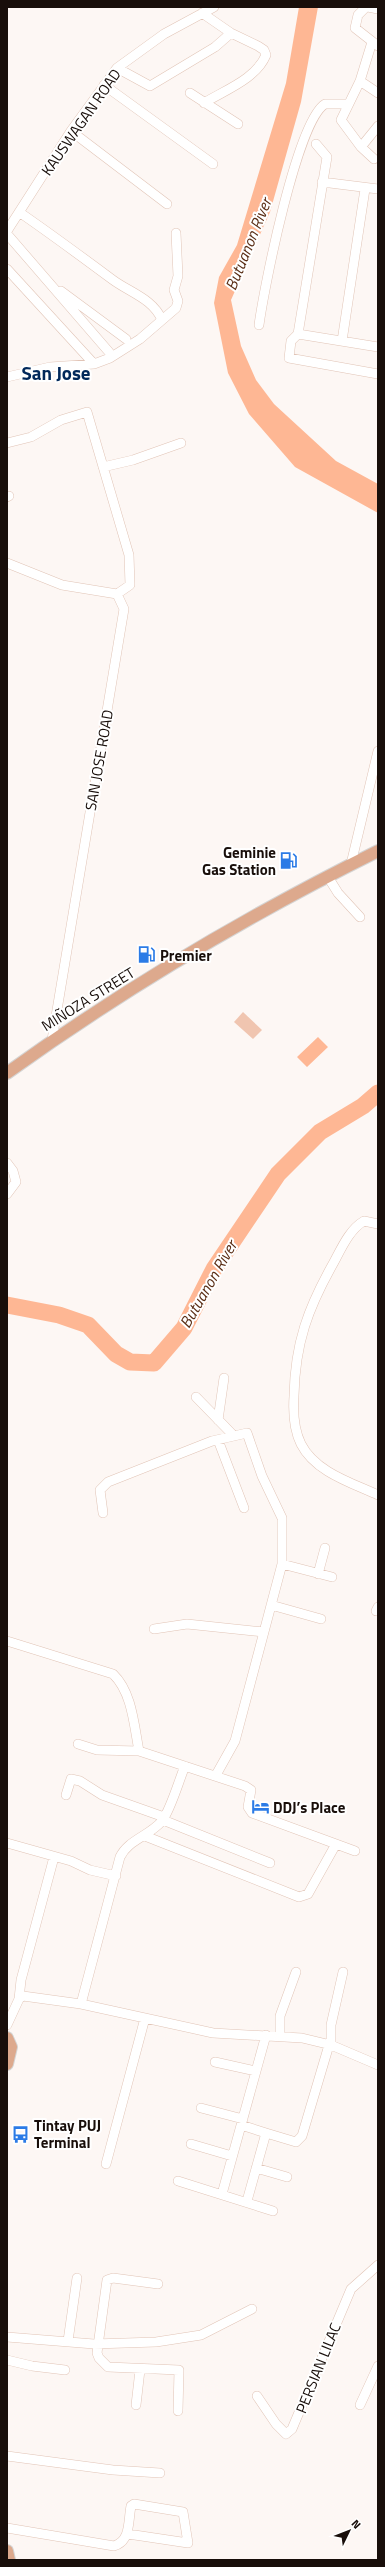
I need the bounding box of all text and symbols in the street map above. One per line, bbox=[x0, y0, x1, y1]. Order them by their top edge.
street label: KAUSWAGAN ROAD bbox=[35, 64, 127, 180]
water label: Butuanon River bbox=[219, 193, 278, 294]
district label: San Jose bbox=[21, 358, 91, 387]
street label: SAN JOSE ROAD bbox=[79, 708, 119, 812]
place label: Geminie Gas Station bbox=[202, 841, 276, 881]
fuel station icon: Geminie Gas Station bbox=[279, 851, 299, 871]
place label: Premier bbox=[160, 944, 212, 967]
fuel station icon: Premier bbox=[137, 945, 157, 965]
street label: MIÑOZA STREET bbox=[37, 961, 139, 1037]
water label: Butuanon River bbox=[173, 1234, 244, 1332]
place label: DDJ’s Place bbox=[273, 1796, 346, 1819]
hotel icon: DDJ’s Place bbox=[250, 1797, 270, 1817]
place label: Tintay PUJ Terminal bbox=[34, 2114, 101, 2154]
bus stop icon: Tintay PUJ Terminal bbox=[11, 2124, 31, 2144]
street label: PERSIAN LILAC bbox=[289, 2319, 347, 2417]
north arrow bbox=[329, 2511, 369, 2551]
text: N bbox=[348, 2516, 365, 2532]

